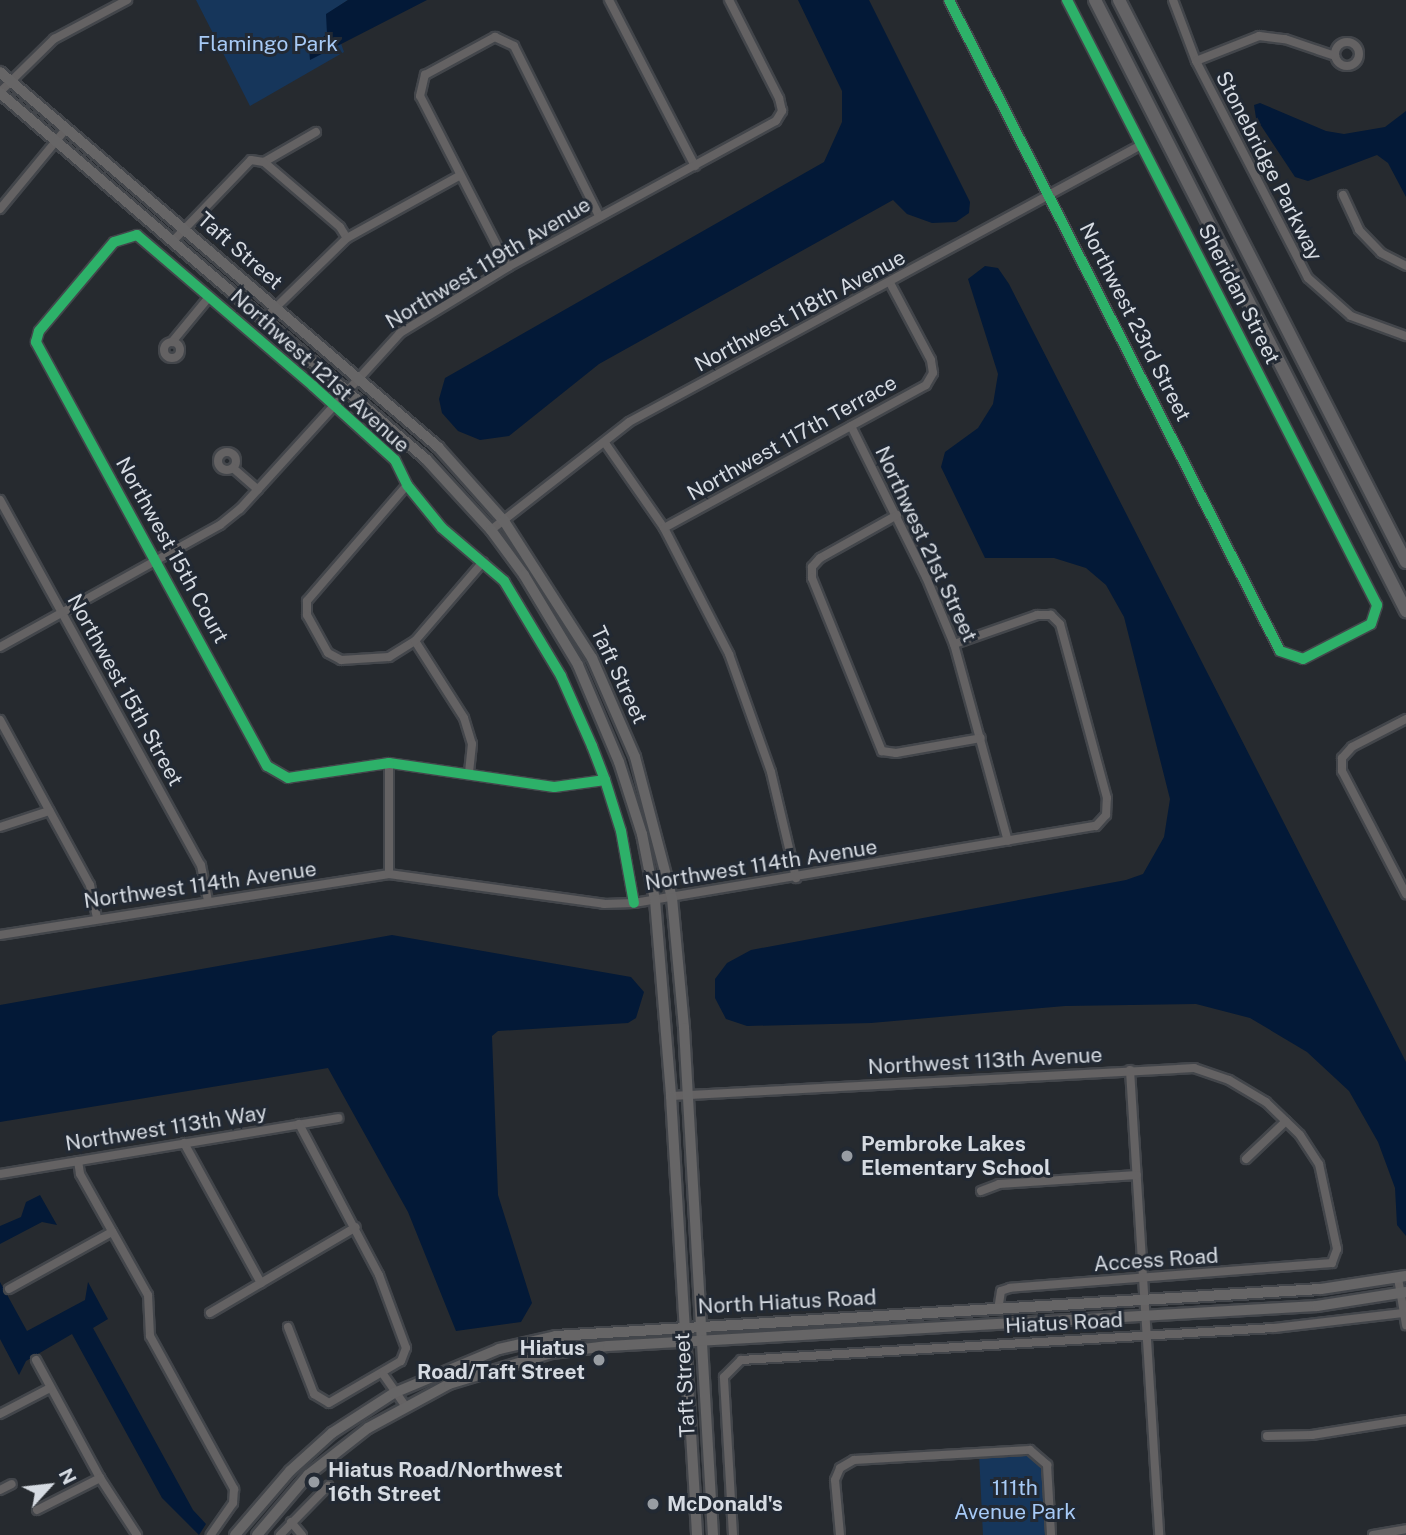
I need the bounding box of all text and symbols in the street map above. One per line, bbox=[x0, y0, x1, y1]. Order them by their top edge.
park label: Flamingo Park bbox=[198, 31, 338, 57]
street label: Stonebridge Parkway bbox=[1210, 67, 1328, 265]
street label: Northwest 119th Avenue bbox=[381, 192, 595, 334]
street label: Taft Street bbox=[192, 207, 288, 295]
street label: Northwest 23rd Street bbox=[1074, 218, 1196, 426]
street label: Sheridan Street bbox=[1193, 220, 1285, 368]
street label: Northwest 118th Avenue bbox=[690, 245, 910, 377]
street label: Northwest 121st Avenue bbox=[225, 284, 415, 458]
street label: Northwest 117th Terrace bbox=[683, 370, 901, 506]
street label: Northwest 21st Street bbox=[870, 442, 982, 646]
street label: Northwest 15th Court bbox=[110, 452, 234, 648]
street label: Northwest 15th Street bbox=[62, 590, 188, 790]
street label: Taft Street bbox=[585, 622, 653, 728]
street label: Northwest 114th Avenue bbox=[643, 834, 879, 896]
street label: Northwest 114th Avenue bbox=[82, 856, 318, 914]
street label: Northwest 113th Avenue bbox=[867, 1042, 1103, 1080]
street label: Northwest 113th Way bbox=[63, 1100, 269, 1156]
place label: Pembroke Lakes Elementary School bbox=[861, 1131, 1051, 1181]
marker: Pembroke Lakes Elementary School bbox=[839, 1148, 855, 1164]
street label: Access Road bbox=[1093, 1243, 1219, 1277]
street label: North Hiatus Road bbox=[697, 1285, 877, 1319]
street label: Hiatus Road bbox=[1004, 1307, 1124, 1339]
street label: Taft Street bbox=[670, 1332, 700, 1438]
place label: Hiatus Road/Taft Street bbox=[417, 1335, 585, 1385]
marker: Hiatus Road/Taft Street bbox=[591, 1352, 607, 1368]
north arrow bbox=[14, 1451, 84, 1521]
place label: Hiatus Road/Northwest 16th Street bbox=[328, 1457, 563, 1507]
text: N bbox=[55, 1465, 81, 1488]
marker: Hiatus Road/Northwest 16th Street bbox=[306, 1474, 322, 1490]
park label: 111th Avenue Park bbox=[954, 1475, 1076, 1525]
place label: McDonald's bbox=[667, 1491, 783, 1517]
marker: McDonald's bbox=[645, 1496, 661, 1512]

